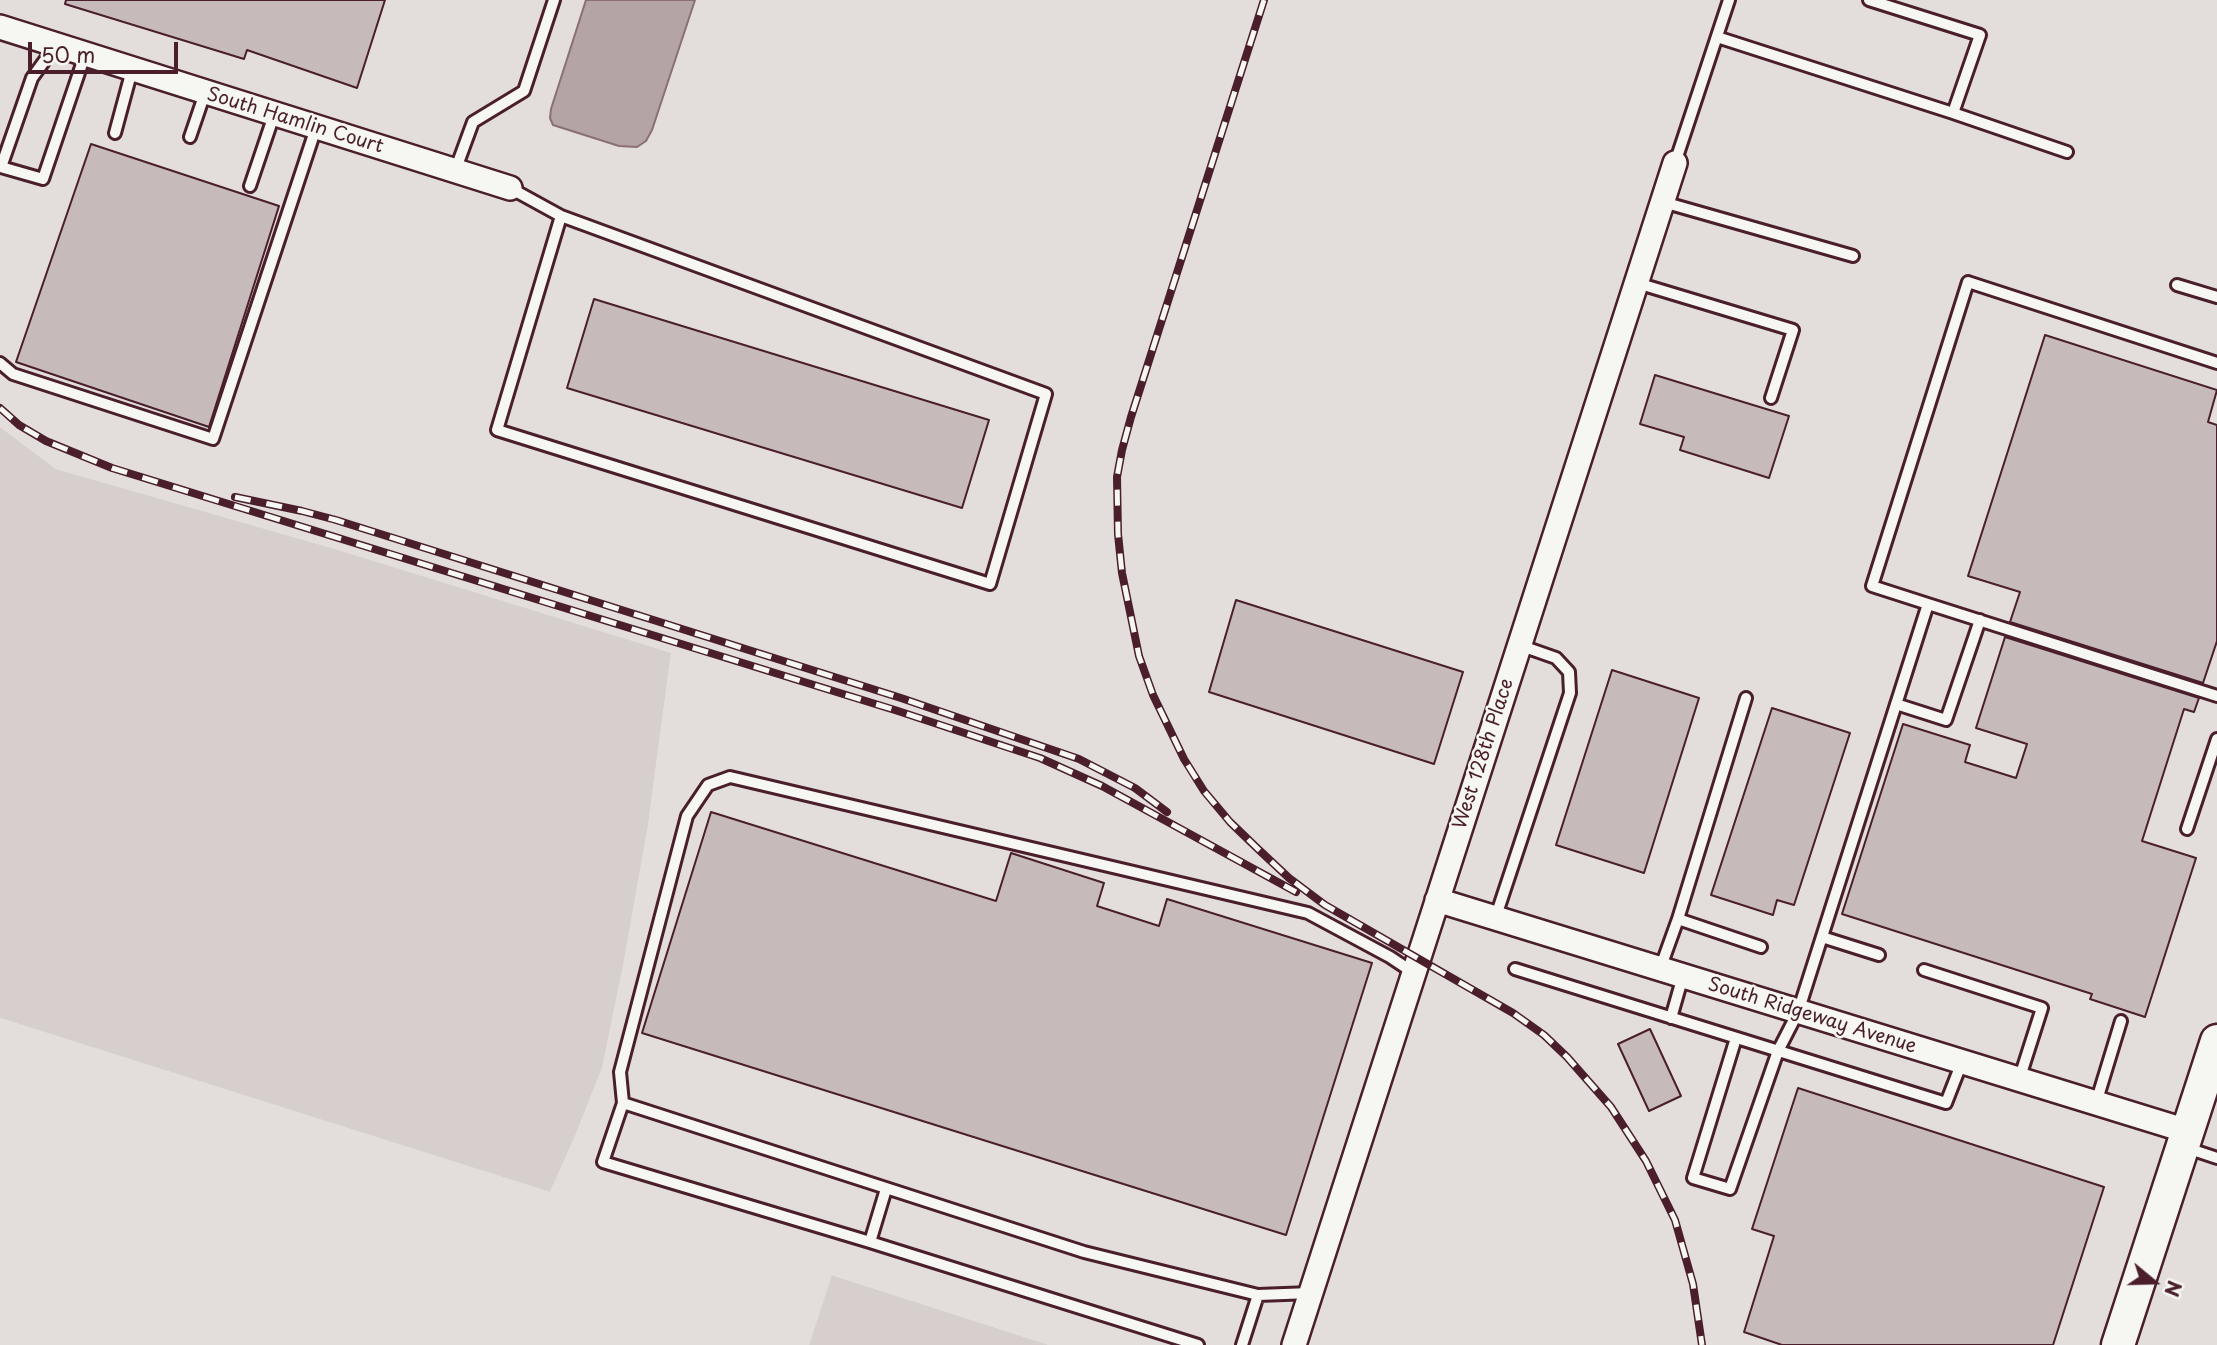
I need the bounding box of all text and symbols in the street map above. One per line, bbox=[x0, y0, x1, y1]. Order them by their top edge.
scale bar bbox=[32, 28, 182, 72]
text: 50 m bbox=[41, 38, 95, 70]
street label: South Hamlin Court bbox=[204, 83, 386, 159]
street label: West 128th Place bbox=[1449, 676, 1519, 832]
street label: South Ridgeway Avenue bbox=[1705, 973, 1919, 1059]
north arrow bbox=[2119, 1247, 2189, 1317]
text: N bbox=[2158, 1277, 2190, 1301]

